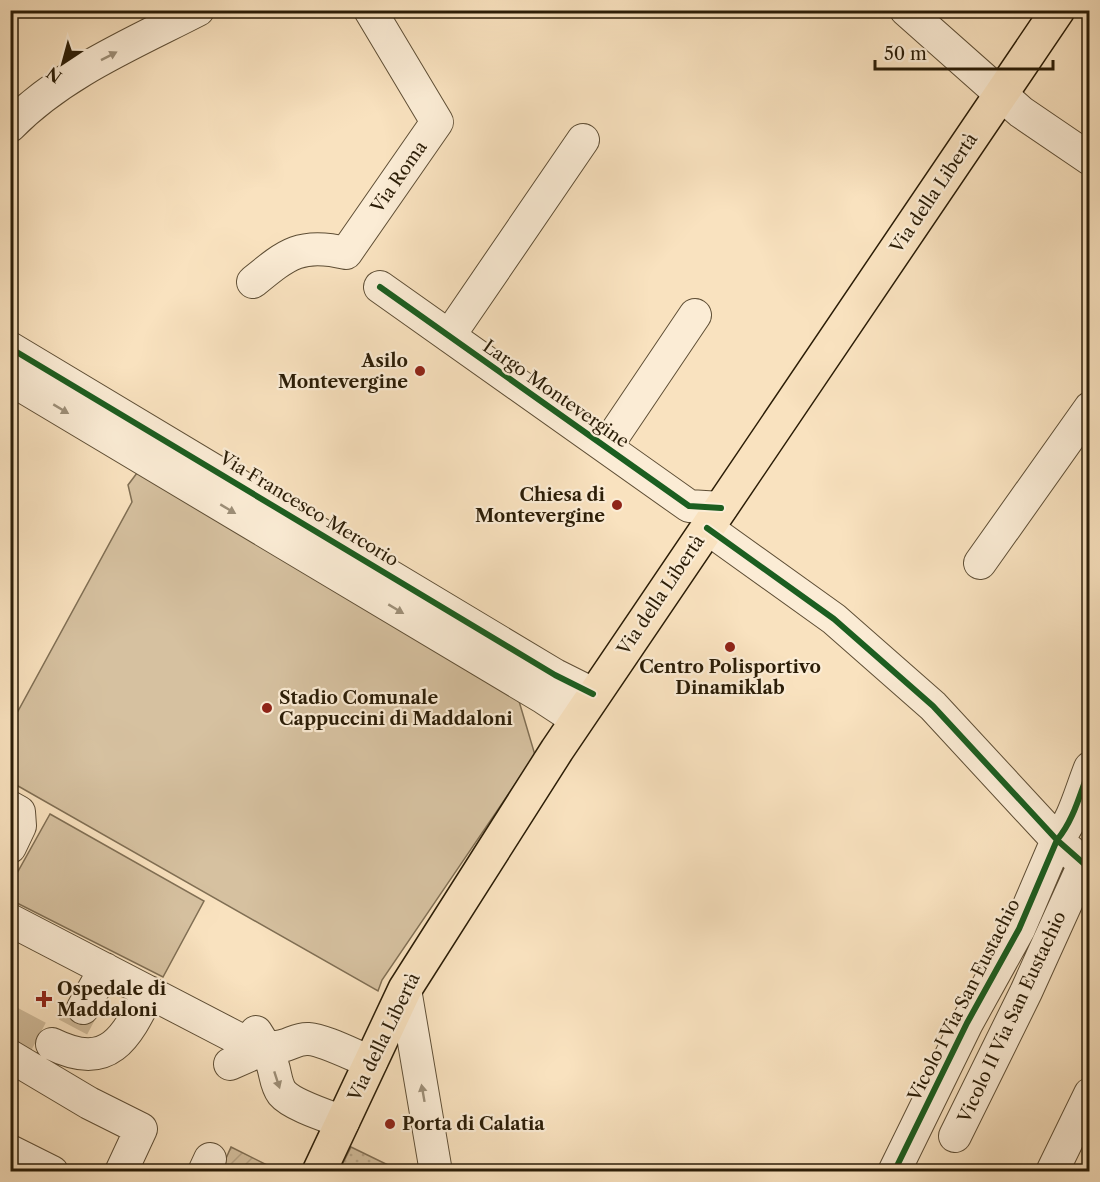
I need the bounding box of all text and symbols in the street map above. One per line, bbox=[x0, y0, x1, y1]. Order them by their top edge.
north arrow bbox=[33, 33, 93, 93]
scale bar bbox=[875, 33, 1054, 71]
text: 50 m bbox=[884, 43, 927, 65]
one-way arrow bbox=[100, 51, 117, 61]
text: N bbox=[43, 63, 66, 87]
street label: Via della Libertà bbox=[885, 128, 983, 258]
street label: Via Roma bbox=[366, 136, 432, 218]
street label: Largo Montevergine bbox=[479, 335, 633, 453]
place label: Asilo Montevergine bbox=[278, 350, 408, 393]
marker: Asilo Montevergine bbox=[413, 364, 427, 378]
one-way arrow bbox=[53, 404, 70, 414]
street label: Via Francesco Mercorio bbox=[215, 446, 402, 571]
place label: Chiesa di Montevergine bbox=[475, 484, 606, 527]
marker: Chiesa di Montevergine bbox=[610, 498, 624, 512]
one-way arrow bbox=[220, 504, 237, 514]
street label: Via della Libertà bbox=[612, 530, 710, 660]
one-way arrow bbox=[388, 604, 405, 614]
marker: Centro Polisportivo Dinamiklab bbox=[723, 640, 737, 654]
place label: Centro Polisportivo Dinamiklab bbox=[639, 656, 821, 699]
place label: Stadio Comunale Cappuccini di Maddaloni bbox=[279, 687, 513, 730]
marker: Stadio Comunale Cappuccini di Maddaloni bbox=[260, 701, 274, 715]
street label: Vicolo I Via San Eustachio bbox=[903, 895, 1025, 1106]
street label: Vicolo II Via San Eustachio bbox=[953, 908, 1071, 1127]
street label: Via della Libertà bbox=[343, 969, 425, 1106]
place label: Ospedale di Maddaloni bbox=[57, 978, 167, 1021]
marker: Ospedale di Maddaloni bbox=[35, 990, 53, 1008]
one-way arrow bbox=[273, 1071, 283, 1089]
one-way arrow bbox=[418, 1084, 427, 1103]
place label: Porta di Calatia bbox=[402, 1113, 545, 1135]
marker: Porta di Calatia bbox=[383, 1117, 397, 1131]

